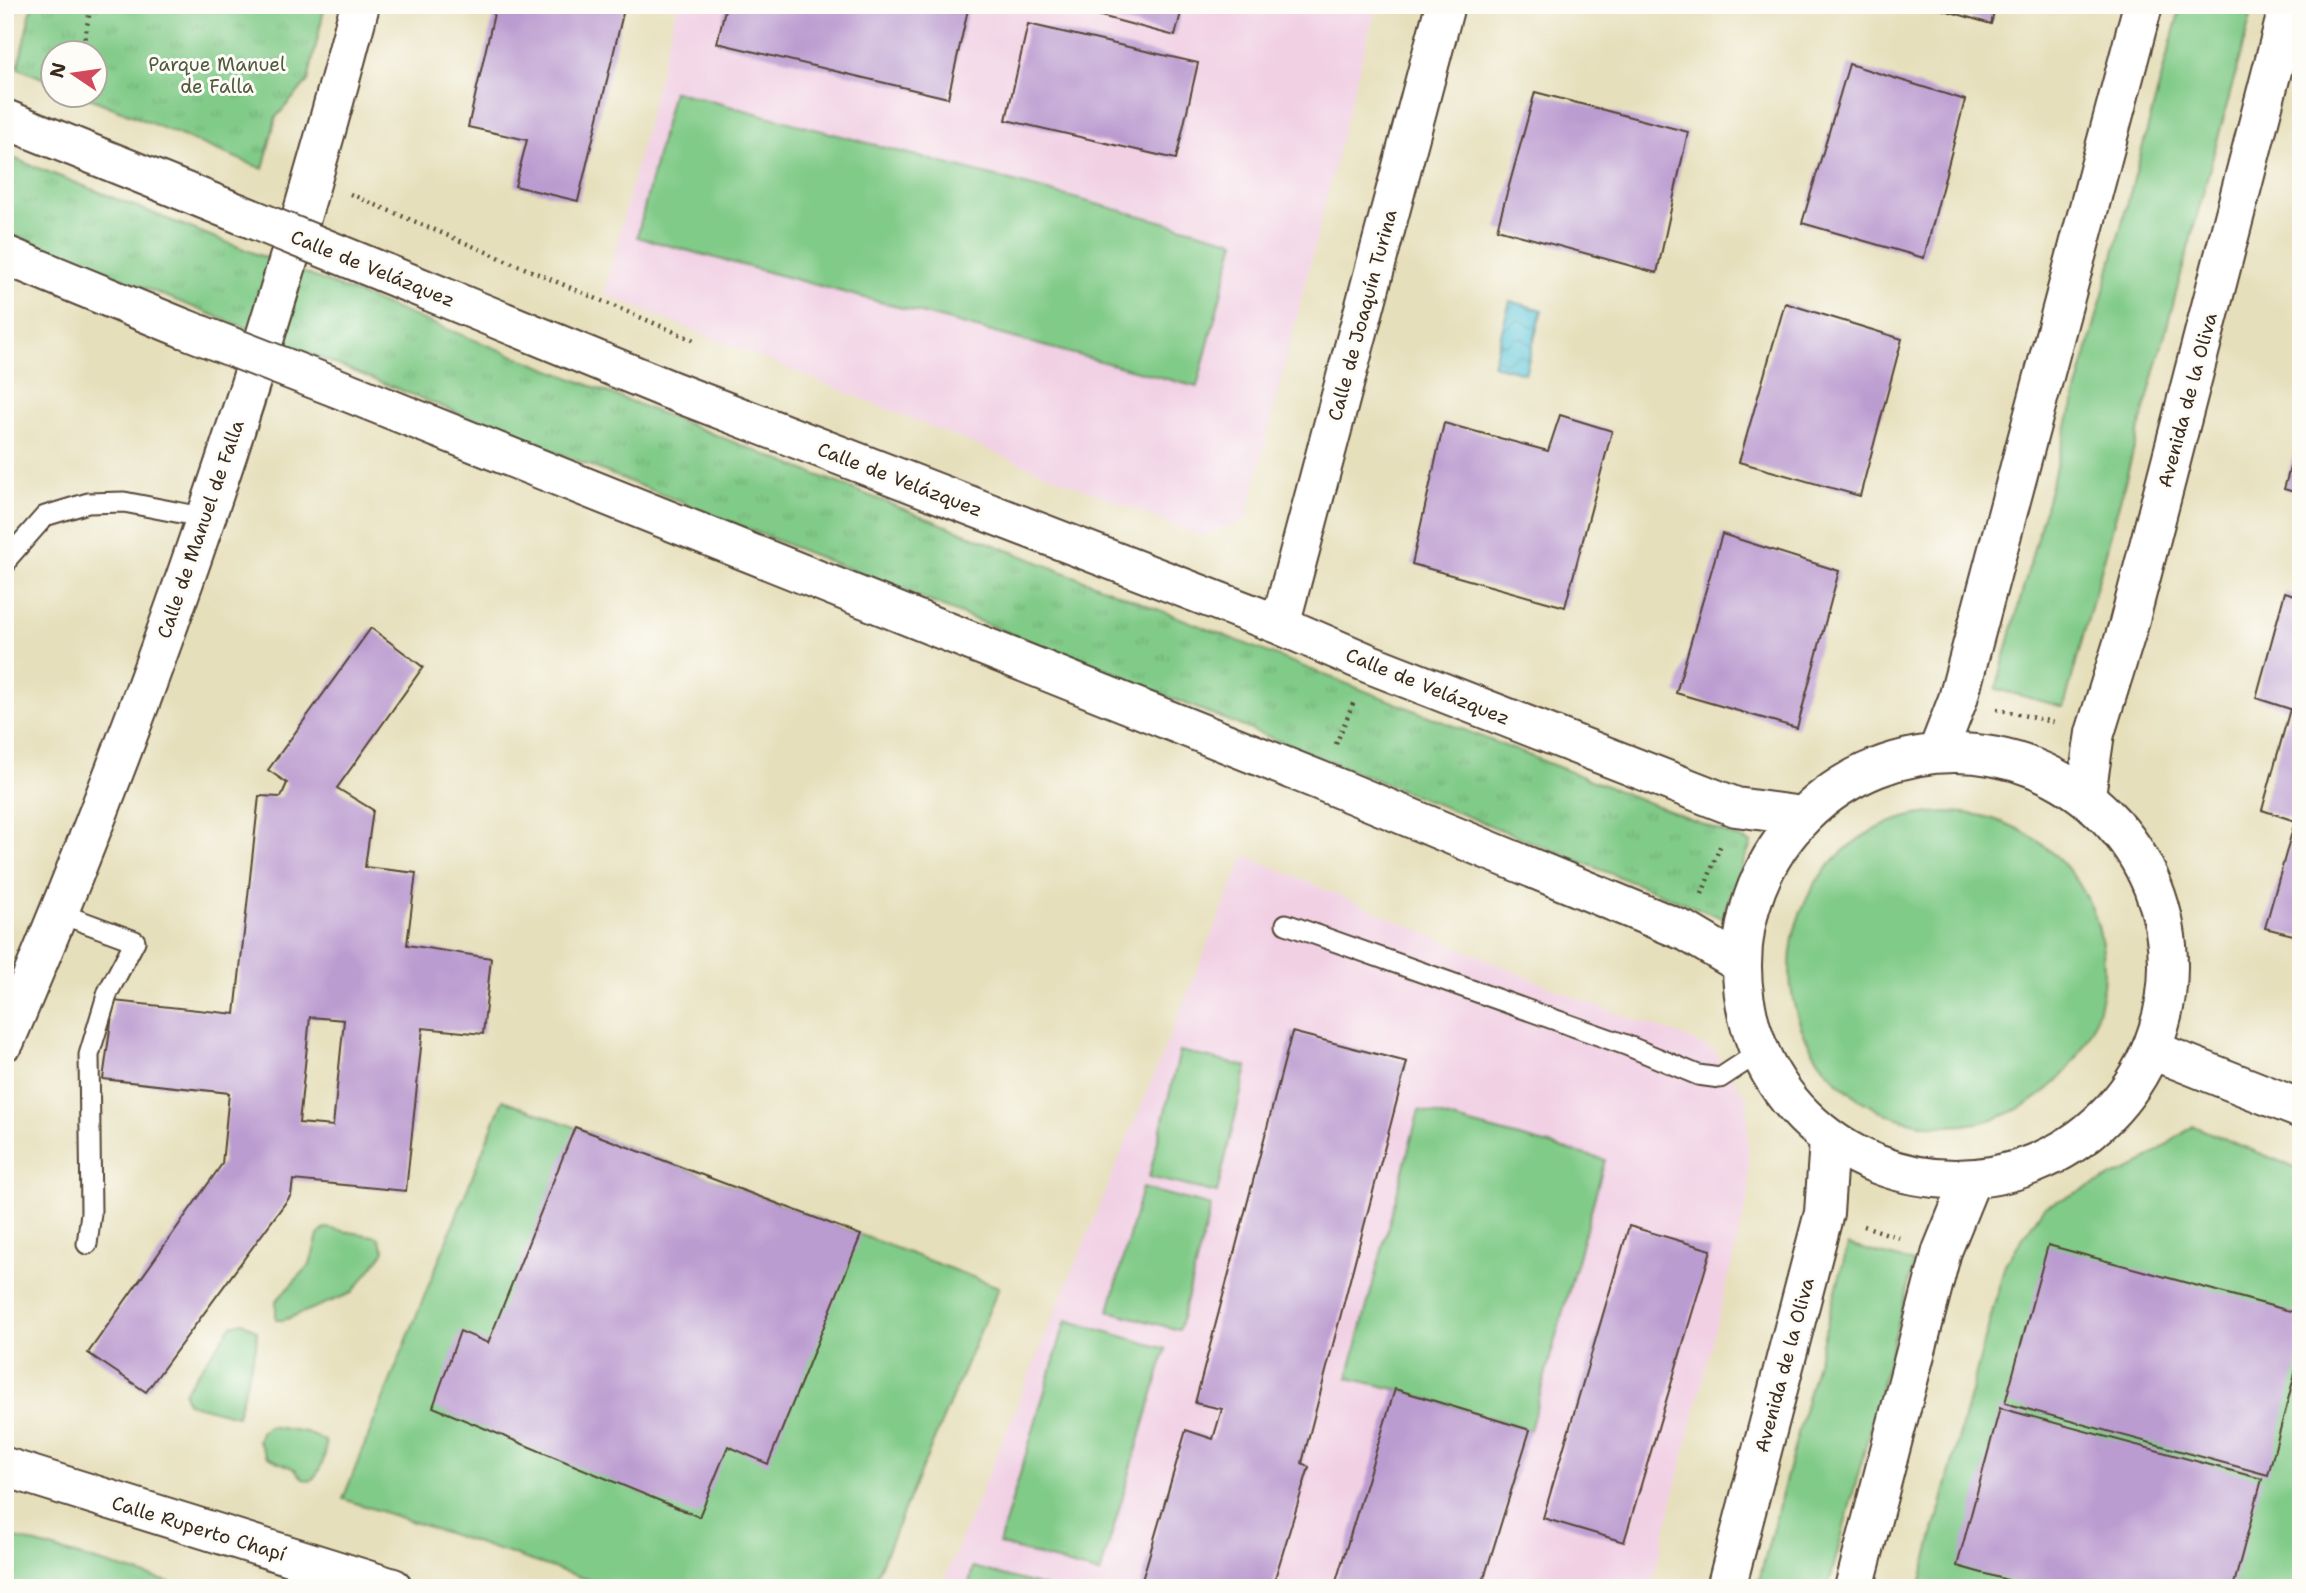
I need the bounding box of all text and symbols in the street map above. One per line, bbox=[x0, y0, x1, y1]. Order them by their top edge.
north arrow bbox=[38, 38, 108, 108]
park label: Parque Manuel de Falla bbox=[148, 52, 286, 99]
text: N bbox=[44, 60, 72, 80]
street label: Calle de Joaquín Turina bbox=[1322, 207, 1403, 423]
street label: Calle de Velázquez bbox=[287, 224, 459, 313]
street label: Avenida de la Oliva bbox=[2152, 310, 2223, 490]
street label: Calle de Manuel de Falla bbox=[151, 416, 250, 642]
street label: Calle de Velázquez bbox=[814, 436, 986, 522]
street label: Calle de Velázquez bbox=[1342, 642, 1514, 731]
street label: Avenida de la Oliva bbox=[1749, 1275, 1820, 1455]
street label: Calle Ruperto Chapí bbox=[109, 1490, 290, 1567]

